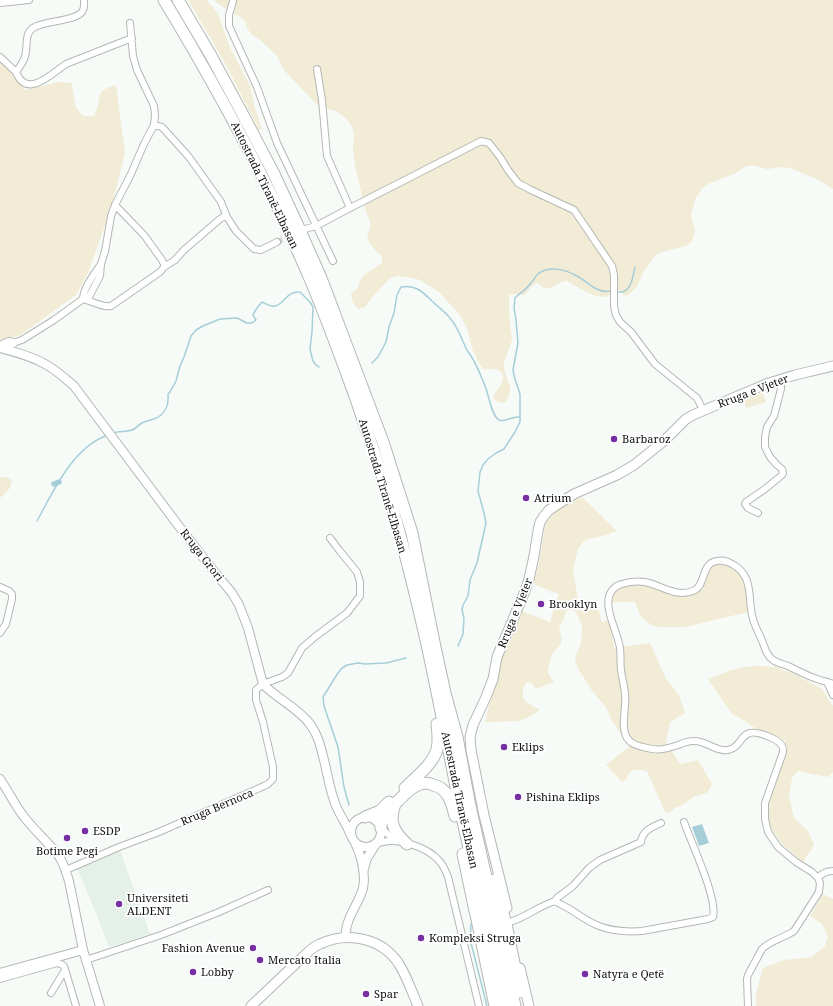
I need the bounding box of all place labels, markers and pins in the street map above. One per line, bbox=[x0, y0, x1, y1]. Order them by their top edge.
place label: Barbaroz bbox=[622, 431, 671, 446]
marker: Barbaroz bbox=[609, 434, 619, 444]
place label: Atrium bbox=[534, 490, 572, 505]
marker: Atrium bbox=[521, 493, 531, 503]
place label: Brooklyn bbox=[549, 596, 597, 611]
marker: Brooklyn bbox=[536, 599, 546, 609]
place label: Eklips bbox=[512, 739, 544, 754]
marker: Eklips bbox=[499, 742, 509, 752]
place label: Pishina Eklips bbox=[526, 789, 600, 804]
marker: Pishina Eklips bbox=[513, 792, 523, 802]
place label: ESDP bbox=[93, 823, 121, 838]
marker: ESDP bbox=[80, 826, 90, 836]
marker: Botime Pegi bbox=[62, 833, 72, 843]
place label: Botime Pegi bbox=[36, 843, 98, 858]
place label: Universiteti ALDENT bbox=[127, 890, 189, 918]
marker: Universiteti ALDENT bbox=[114, 899, 124, 909]
place label: Kompleksi Struga bbox=[429, 930, 521, 945]
marker: Kompleksi Struga bbox=[416, 933, 426, 943]
place label: Fashion Avenue bbox=[162, 940, 245, 955]
marker: Fashion Avenue bbox=[248, 943, 258, 953]
place label: Mercato Italia bbox=[268, 952, 341, 967]
marker: Mercato Italia bbox=[255, 955, 265, 965]
place label: Lobby bbox=[201, 964, 234, 979]
place label: Natyra e Qetë bbox=[593, 966, 664, 981]
marker: Lobby bbox=[188, 967, 198, 977]
marker: Natyra e Qetë bbox=[580, 969, 590, 979]
place label: Spar bbox=[374, 986, 399, 1001]
marker: Spar bbox=[361, 989, 371, 999]

